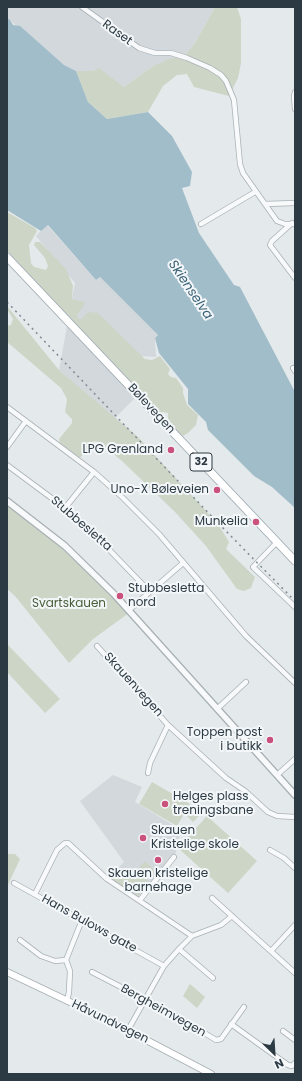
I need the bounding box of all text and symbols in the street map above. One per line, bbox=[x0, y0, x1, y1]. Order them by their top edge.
street label: Raset bbox=[99, 17, 135, 49]
water label: Skienselva bbox=[165, 257, 215, 323]
street label: Bølevegen bbox=[124, 381, 178, 437]
place label: LPG Grenland bbox=[83, 443, 163, 457]
marker: LPG Grenland bbox=[166, 445, 176, 455]
road number: 32 bbox=[190, 453, 212, 471]
place label: Uno-X Bøleveien bbox=[111, 483, 209, 497]
marker: Uno-X Bøleveien bbox=[212, 485, 222, 495]
street label: Stubbesletta bbox=[47, 494, 115, 554]
place label: Munkelia bbox=[195, 515, 248, 529]
marker: Munkelia bbox=[251, 517, 261, 527]
place label: Stubbesletta nord bbox=[128, 582, 204, 610]
marker: Stubbesletta nord bbox=[115, 591, 125, 601]
park label: Svartskauen bbox=[32, 597, 106, 611]
street label: Skauenvegen bbox=[100, 650, 166, 720]
place label: Toppen post i butikk bbox=[187, 726, 262, 754]
marker: Toppen post i butikk bbox=[265, 735, 275, 745]
place label: Helges plass treningsbane bbox=[173, 790, 253, 818]
marker: Helges plass treningsbane bbox=[160, 799, 170, 809]
place label: Skauen Kristelige skole bbox=[151, 824, 239, 852]
marker: Skauen Kristelige skole bbox=[138, 833, 148, 843]
marker: Skauen kristelige barnehage bbox=[153, 855, 163, 865]
place label: Skauen kristelige barnehage bbox=[108, 867, 208, 895]
street label: Hans Bulows gate bbox=[39, 892, 139, 956]
street label: Bergheimvegen bbox=[118, 982, 208, 1040]
street label: Håvundvegen bbox=[69, 997, 151, 1047]
north arrow bbox=[254, 1033, 294, 1073]
text: N bbox=[272, 1055, 286, 1073]

